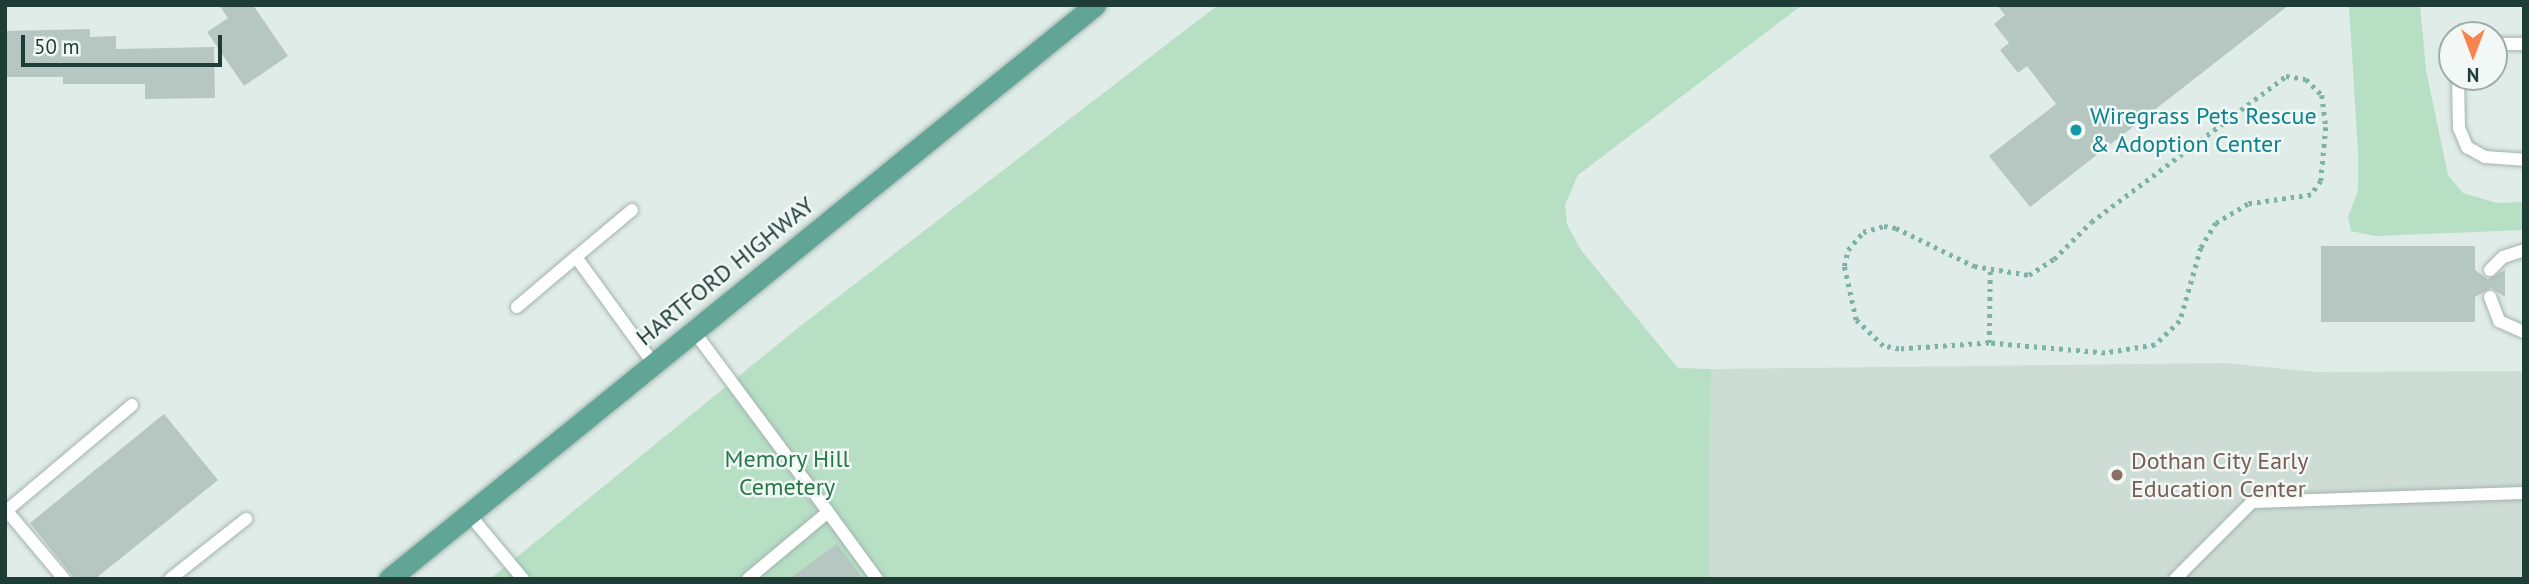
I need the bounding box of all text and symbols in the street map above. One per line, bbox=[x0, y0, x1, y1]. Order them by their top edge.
scale bar bbox=[24, 21, 226, 65]
north arrow bbox=[2438, 21, 2508, 91]
text: 50 m bbox=[34, 33, 80, 60]
text: N bbox=[2467, 63, 2479, 87]
place label: Wiregrass Pets Rescue & Adoption Center bbox=[2090, 102, 2317, 158]
marker: Wiregrass Pets Rescue & Adoption Center bbox=[2068, 122, 2084, 138]
street label: HARTFORD HIGHWAY bbox=[630, 190, 820, 352]
park label: Memory Hill Cemetery bbox=[724, 445, 850, 501]
place label: Dothan City Early Education Center bbox=[2131, 447, 2309, 503]
marker: Dothan City Early Education Center bbox=[2109, 467, 2125, 483]

